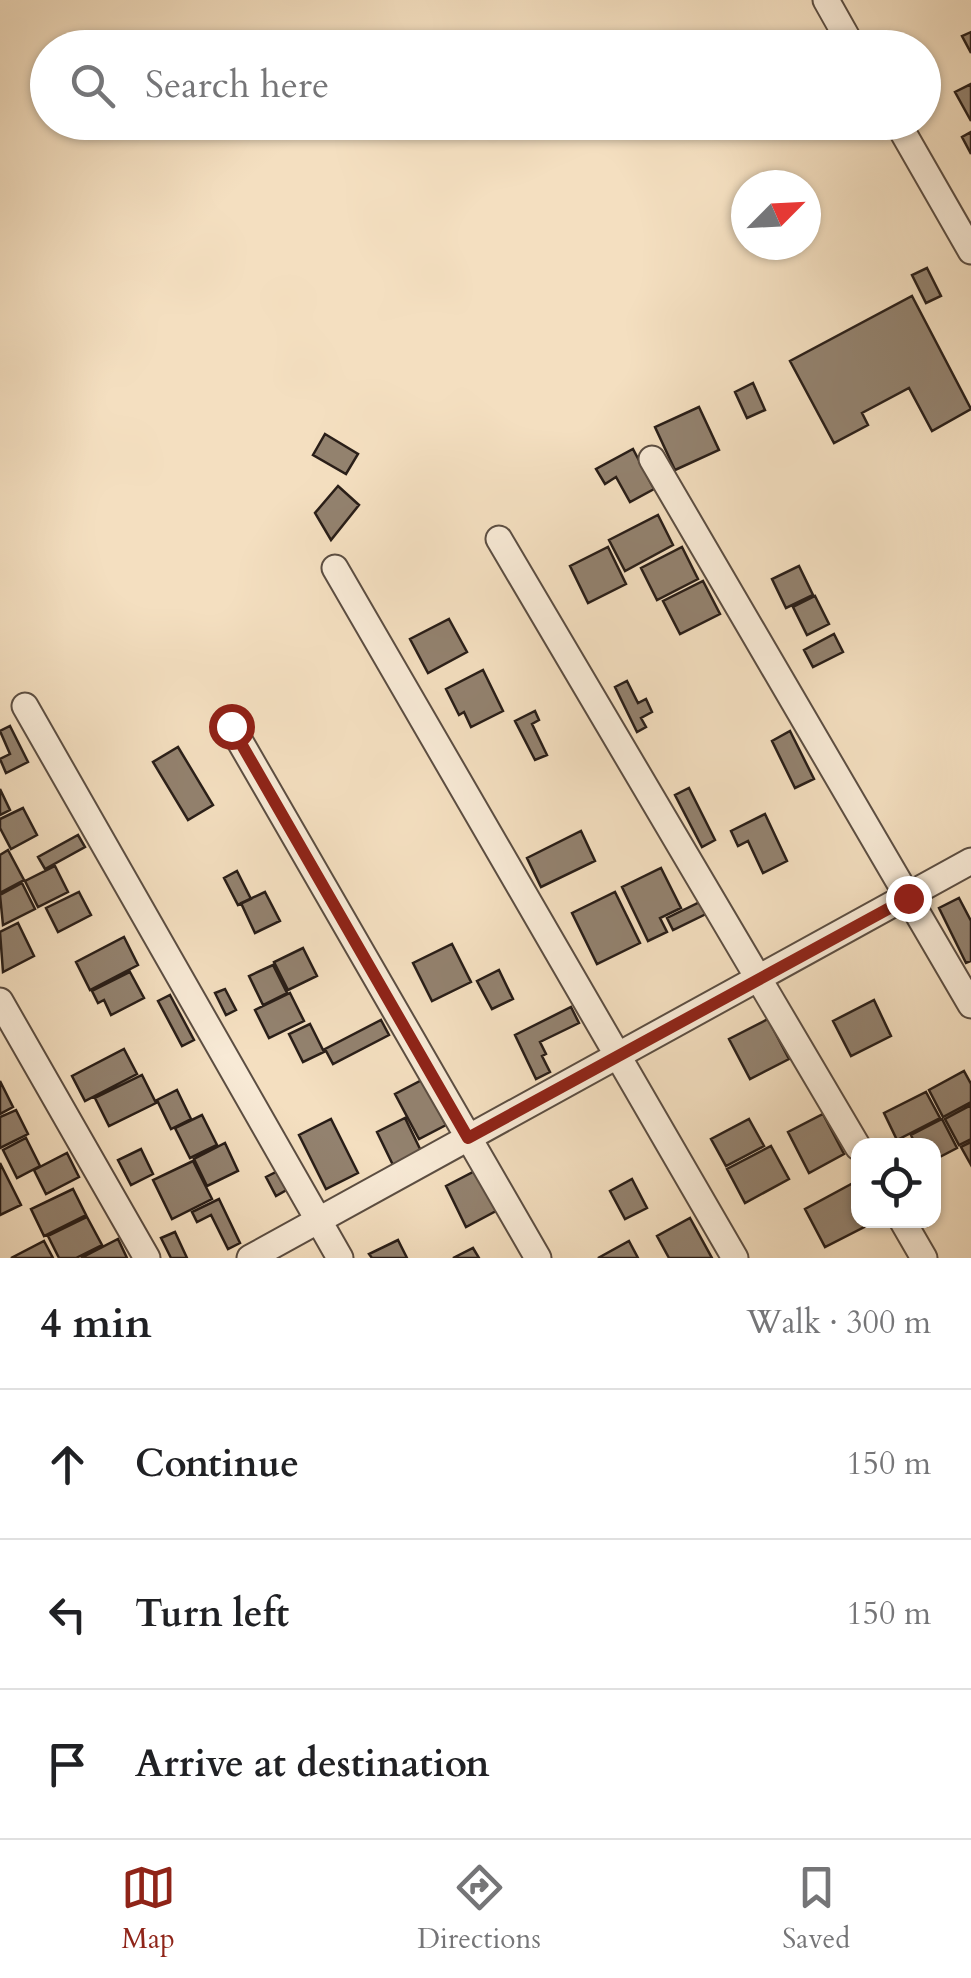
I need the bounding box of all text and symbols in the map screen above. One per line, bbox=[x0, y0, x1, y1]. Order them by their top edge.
search box bbox=[30, 30, 941, 140]
icon: search bbox=[65, 58, 120, 113]
text: Search here bbox=[145, 59, 329, 111]
north arrow bbox=[731, 170, 821, 260]
route start bbox=[209, 704, 255, 750]
route end bbox=[886, 876, 932, 922]
map controls bbox=[851, 1138, 941, 1228]
button: locate bbox=[851, 1138, 941, 1228]
text: 4 min bbox=[40, 1295, 152, 1352]
text: Walk · 300 m bbox=[746, 1301, 931, 1345]
icon: ahead bbox=[40, 1437, 95, 1492]
text: Continue bbox=[135, 1438, 299, 1490]
text: 150 m bbox=[846, 1442, 931, 1486]
icon: left bbox=[40, 1587, 95, 1642]
text: Turn left bbox=[135, 1588, 289, 1640]
text: 150 m bbox=[846, 1592, 931, 1636]
icon: arrive bbox=[40, 1737, 95, 1792]
text: Arrive at destination bbox=[135, 1738, 490, 1790]
tab: Map bbox=[121, 1860, 176, 1958]
tab: Directions bbox=[417, 1860, 541, 1958]
tab: Saved bbox=[782, 1860, 850, 1958]

